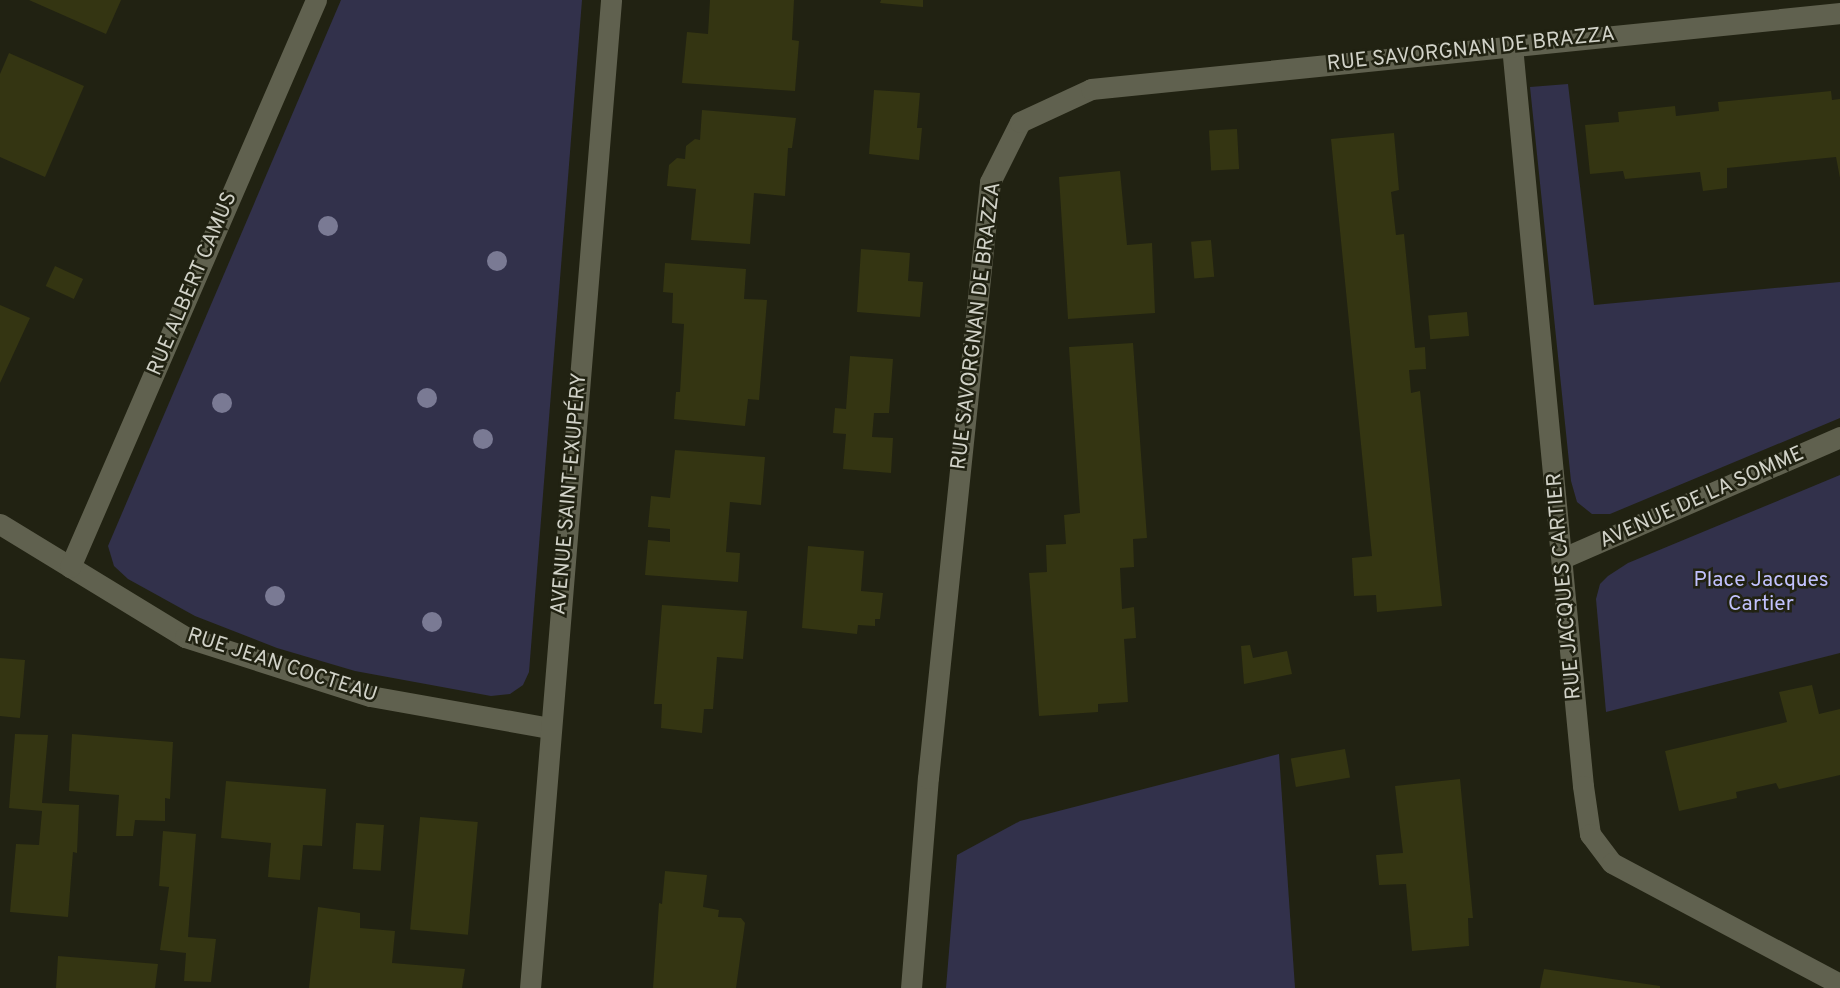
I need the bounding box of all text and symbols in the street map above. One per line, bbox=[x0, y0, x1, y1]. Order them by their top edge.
street label: RUE SAVORGNAN DE BRAZZA bbox=[1326, 22, 1616, 78]
street label: RUE SAVORGNAN DE BRAZZA bbox=[947, 181, 1007, 471]
street label: RUE ALBERT CAMUS bbox=[143, 187, 243, 381]
street label: AVENUE SAINT-EXUPÉRY bbox=[547, 372, 593, 616]
street label: AVENUE DE LA SOMME bbox=[1595, 441, 1809, 555]
street label: RUE JACQUES CARTIER bbox=[1543, 471, 1587, 701]
park label: Place Jacques Cartier bbox=[1694, 568, 1828, 618]
street label: RUE JEAN COCTEAU bbox=[184, 623, 380, 709]

